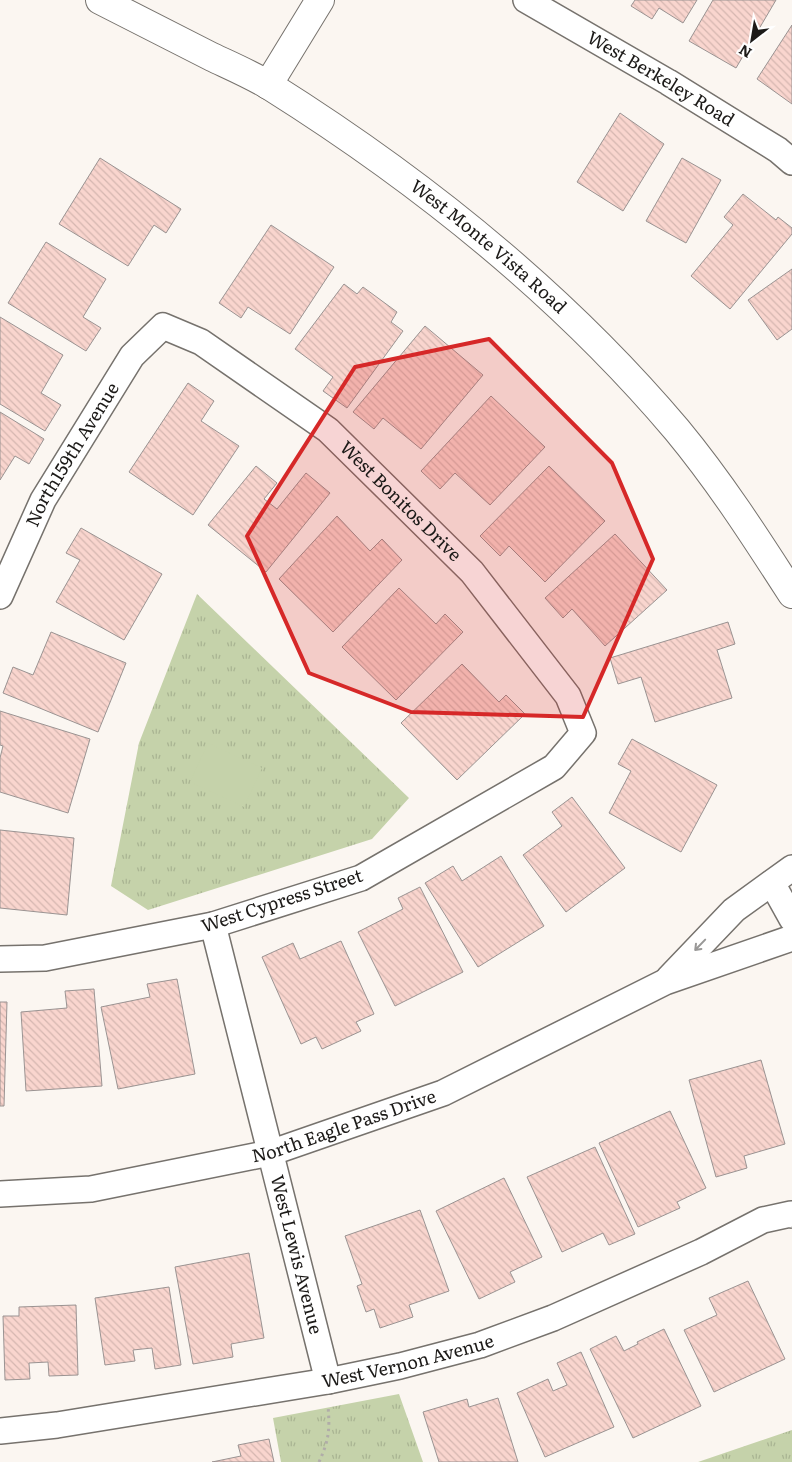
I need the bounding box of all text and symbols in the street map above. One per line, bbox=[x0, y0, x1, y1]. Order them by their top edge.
north arrow bbox=[727, 15, 777, 65]
street label: West Berkeley Road bbox=[582, 23, 740, 132]
text: N bbox=[734, 40, 755, 64]
street label: West Monte Vista Road bbox=[405, 172, 574, 319]
street label: North159th Avenue bbox=[18, 377, 125, 531]
street label: West Bonitos Drive bbox=[334, 434, 469, 567]
street label: West Cypress Street bbox=[197, 861, 366, 938]
one-way arrow bbox=[694, 939, 706, 951]
street label: North Eagle Pass Drive bbox=[249, 1082, 439, 1168]
street label: West Lewis Avenue bbox=[265, 1172, 331, 1337]
street label: West Vernon Avenue bbox=[319, 1326, 497, 1394]

